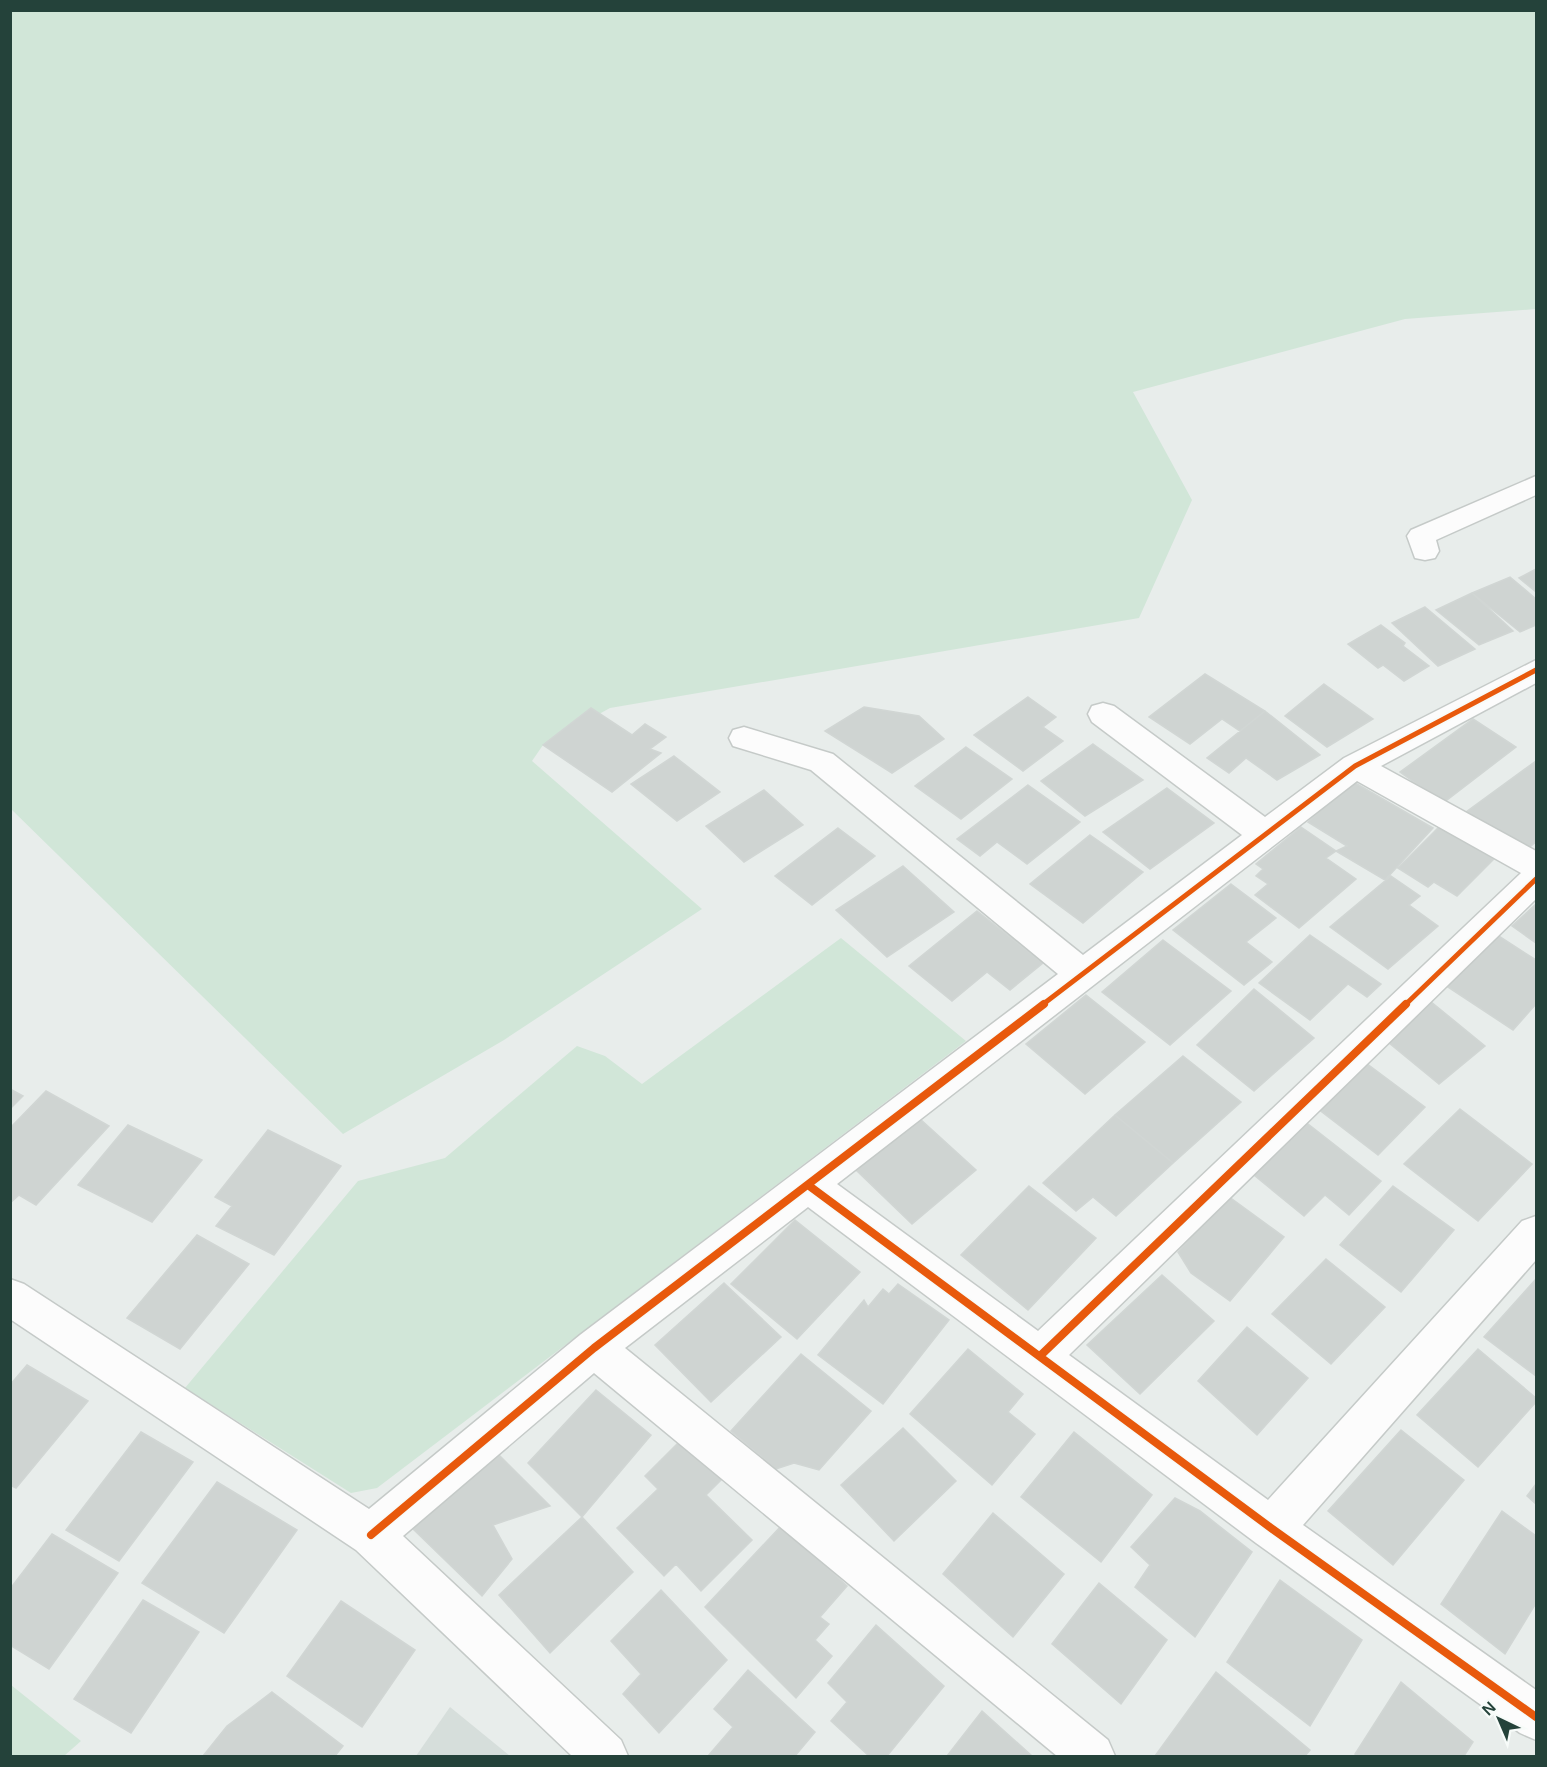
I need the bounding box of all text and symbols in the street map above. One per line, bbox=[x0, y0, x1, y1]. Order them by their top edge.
north arrow bbox=[1469, 1689, 1529, 1749]
text: N bbox=[1479, 1698, 1499, 1719]

